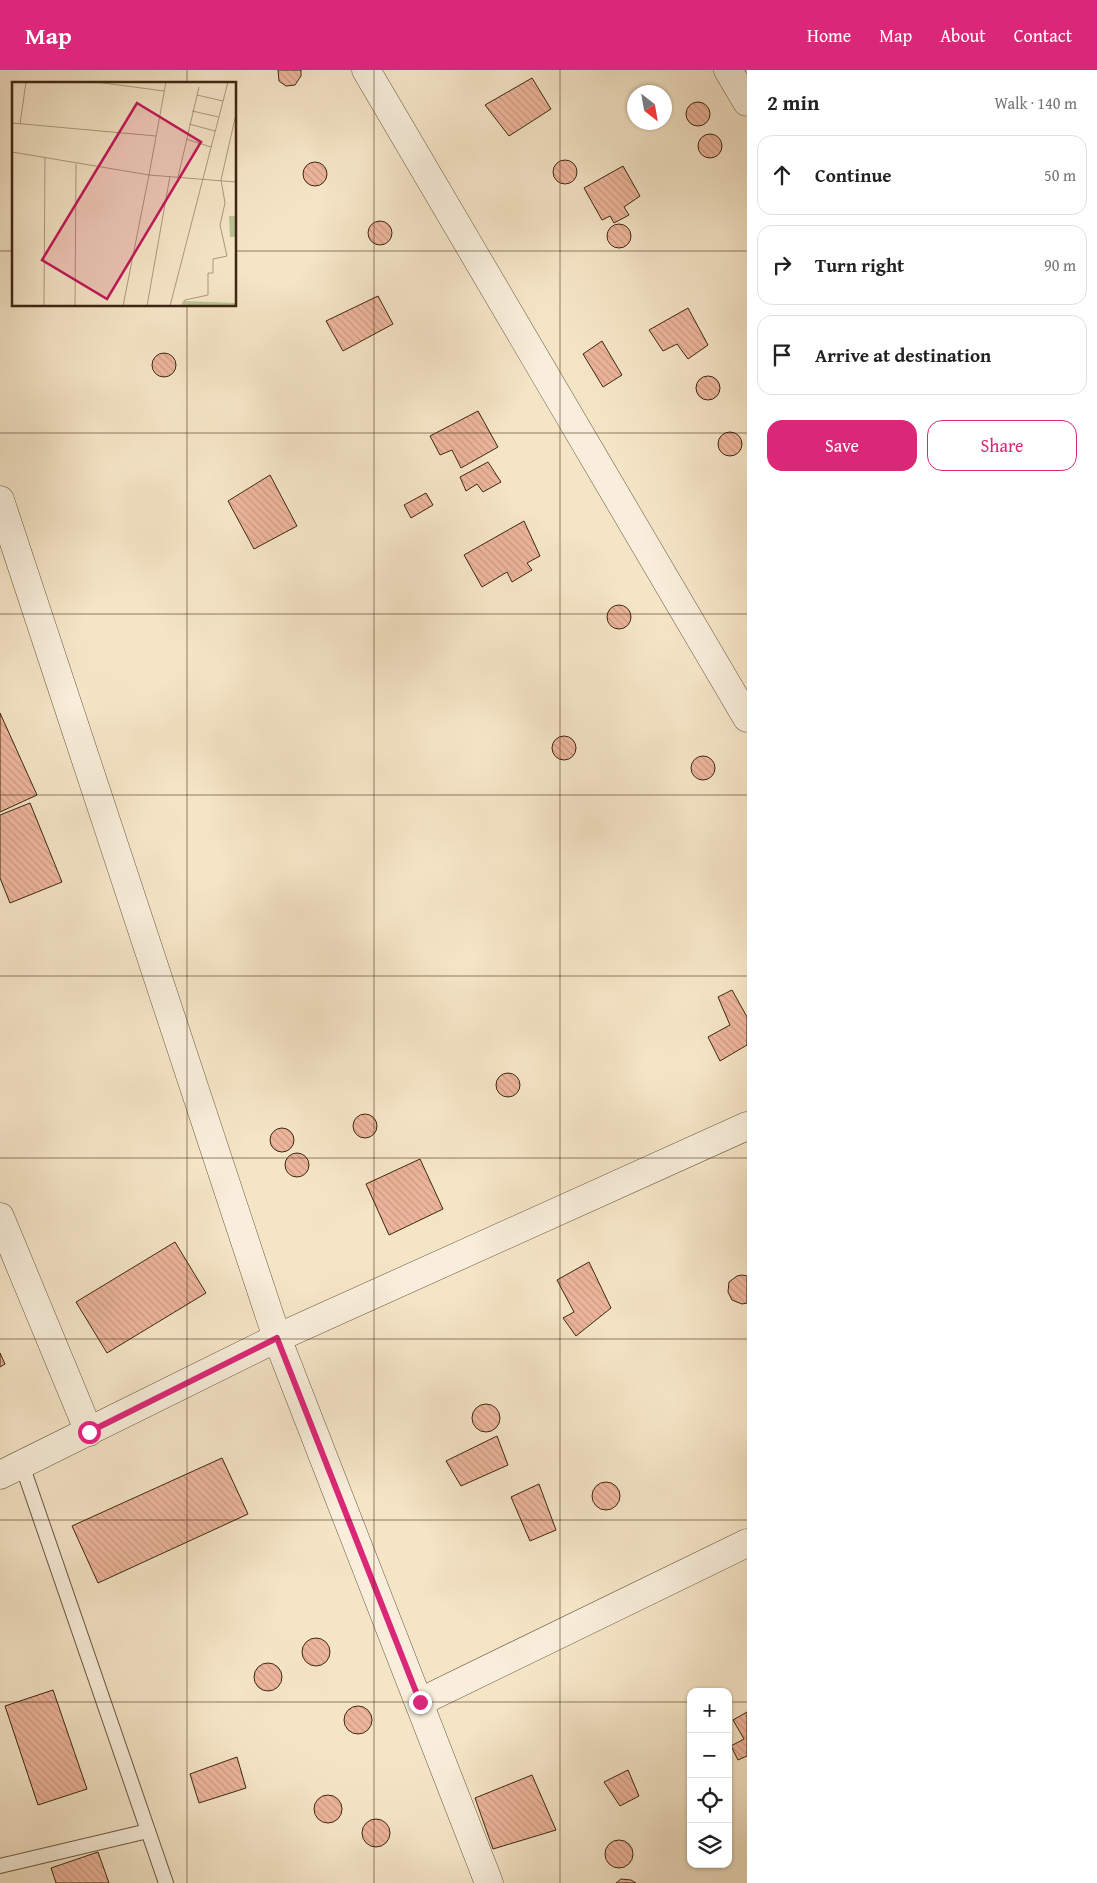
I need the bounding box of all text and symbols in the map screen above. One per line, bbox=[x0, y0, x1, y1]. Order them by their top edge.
text: Map bbox=[25, 18, 72, 53]
text: Home bbox=[807, 22, 851, 49]
text: Map bbox=[879, 22, 912, 49]
text: About bbox=[940, 22, 986, 49]
text: Contact bbox=[1014, 22, 1072, 49]
inset map bbox=[12, 82, 236, 306]
north arrow bbox=[627, 85, 672, 130]
text: 2 min bbox=[767, 87, 819, 118]
text: Walk · 140 m bbox=[994, 91, 1077, 115]
icon: ahead bbox=[768, 161, 796, 189]
text: Continue bbox=[815, 161, 892, 189]
text: 50 m bbox=[1044, 163, 1076, 187]
icon: right bbox=[768, 251, 796, 279]
text: Turn right bbox=[815, 251, 904, 279]
text: 90 m bbox=[1044, 253, 1076, 277]
icon: arrive bbox=[768, 341, 796, 369]
text: Arrive at destination bbox=[815, 341, 991, 369]
button: Save bbox=[767, 420, 917, 471]
button: Share bbox=[927, 420, 1077, 471]
route start bbox=[78, 1421, 101, 1444]
map controls bbox=[687, 1688, 732, 1868]
button: + bbox=[687, 1688, 732, 1733]
route end bbox=[409, 1691, 432, 1714]
button: − bbox=[687, 1733, 732, 1778]
button: locate bbox=[687, 1778, 732, 1823]
button: layers bbox=[687, 1823, 732, 1868]

